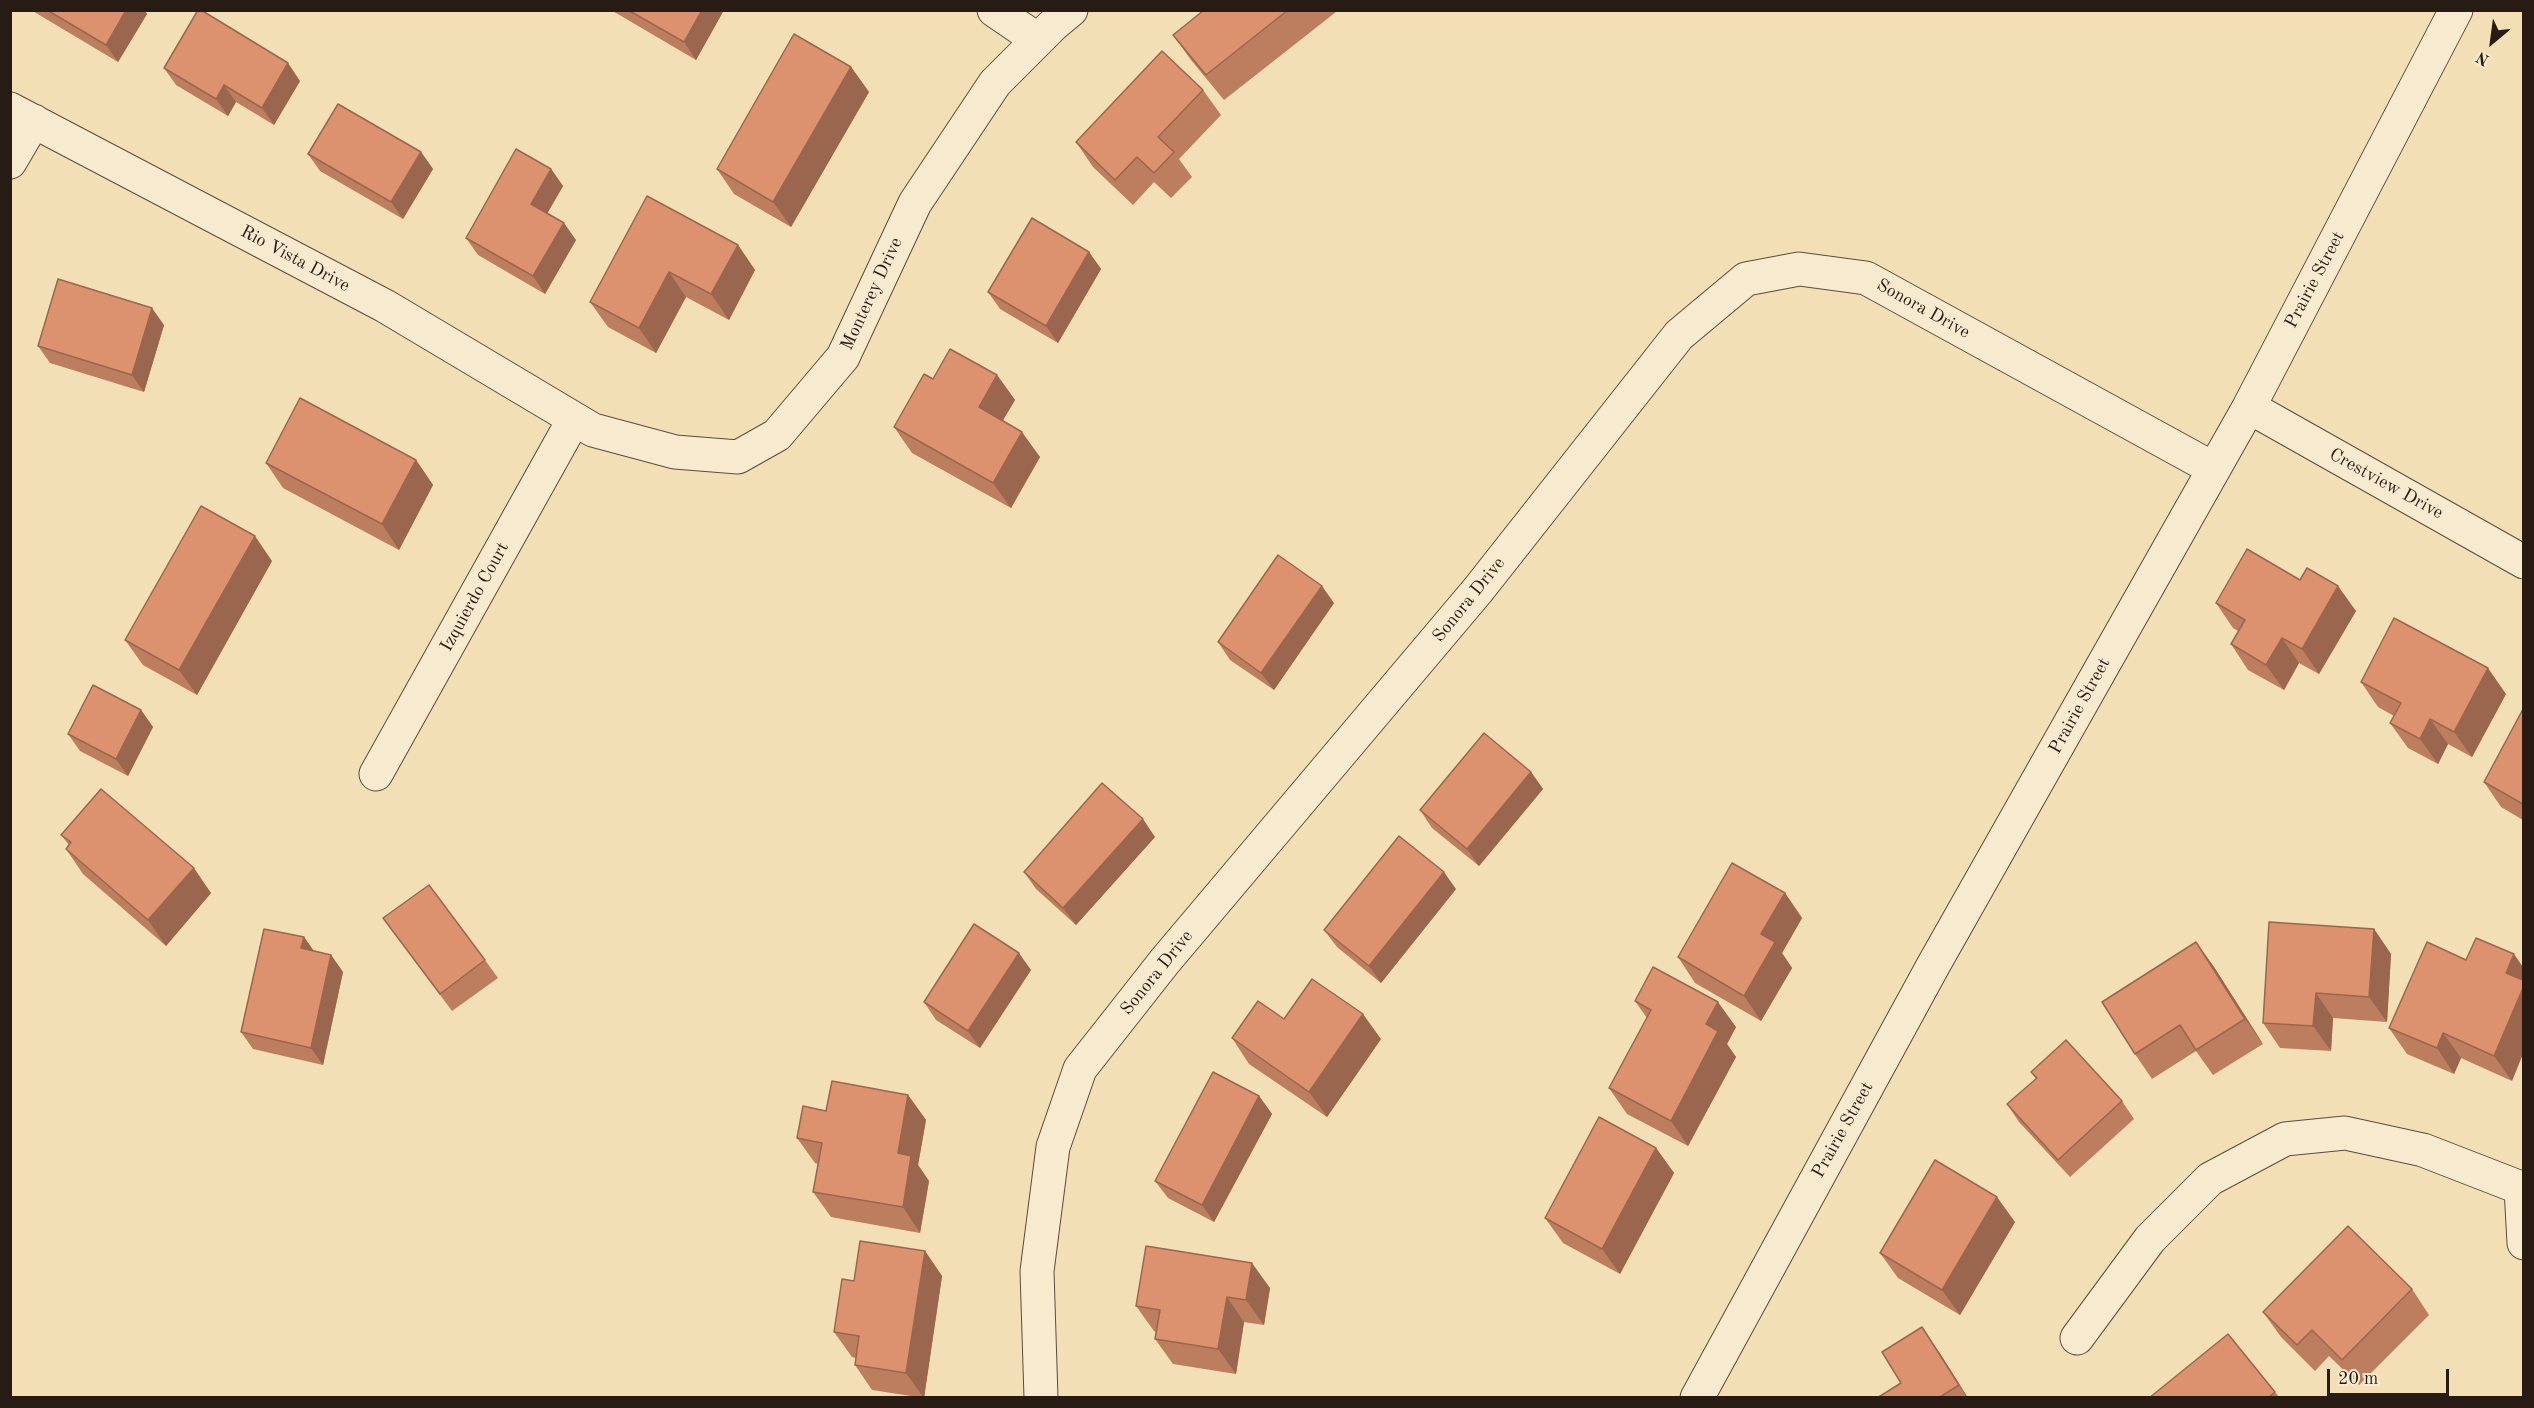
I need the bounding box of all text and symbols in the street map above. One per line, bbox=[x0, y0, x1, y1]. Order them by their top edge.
north arrow bbox=[2462, 12, 2522, 72]
text: N bbox=[2474, 48, 2493, 68]
street label: Rio Vista Drive bbox=[237, 221, 353, 297]
street label: Prairie Street bbox=[2280, 228, 2350, 332]
street label: Monterey Drive bbox=[836, 234, 908, 354]
street label: Sonora Drive bbox=[1873, 275, 1973, 343]
street label: Crestview Drive bbox=[2325, 444, 2447, 524]
street label: Izquierdo Court bbox=[436, 538, 514, 656]
street label: Sonora Drive bbox=[1428, 553, 1510, 647]
street label: Prairie Street bbox=[2045, 654, 2115, 758]
street label: Sonora Drive bbox=[1116, 926, 1198, 1020]
street label: Prairie Street bbox=[1808, 1078, 1878, 1182]
scale bar bbox=[2330, 1357, 2452, 1395]
text: 20 m bbox=[2338, 1370, 2378, 1388]

